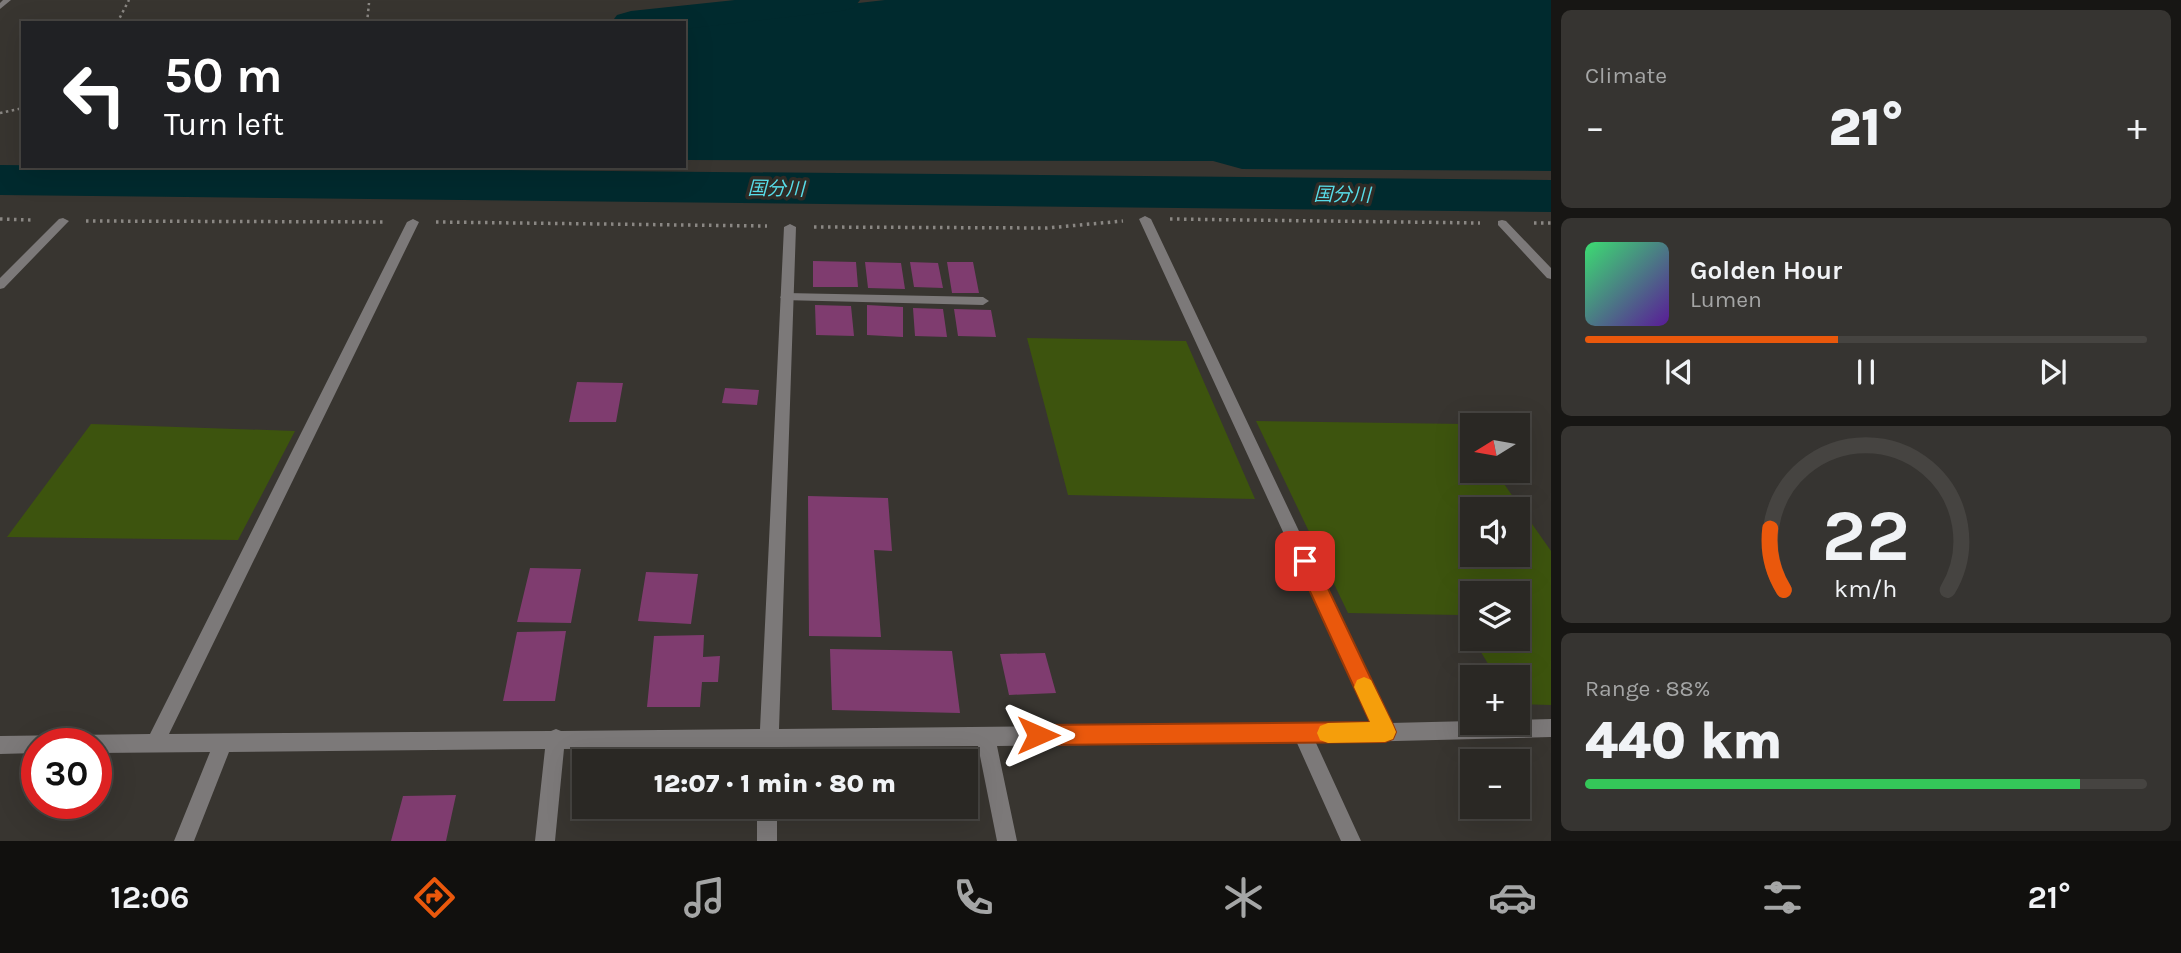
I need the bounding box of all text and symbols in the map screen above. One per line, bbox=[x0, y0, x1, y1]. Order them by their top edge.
text: 50 m bbox=[164, 47, 282, 104]
icon: left bbox=[49, 49, 140, 140]
text: Climate bbox=[1585, 62, 1667, 89]
text: 21° bbox=[1828, 97, 1904, 158]
text: − bbox=[1585, 105, 1605, 150]
text: + bbox=[2127, 105, 2147, 150]
text: Turn left bbox=[164, 106, 284, 143]
water label: 国分川 bbox=[747, 178, 807, 201]
water label: 国分川 bbox=[1313, 184, 1373, 207]
text: Golden Hour bbox=[1690, 255, 1842, 286]
text: Lumen bbox=[1690, 286, 1762, 313]
icon: previous bbox=[1660, 353, 1698, 391]
icon: pause bbox=[1847, 353, 1885, 391]
icon: next bbox=[2034, 353, 2072, 391]
north arrow bbox=[1460, 413, 1530, 483]
map controls bbox=[1460, 413, 1530, 819]
text: 22 bbox=[1822, 494, 1910, 579]
button: sound bbox=[1460, 497, 1530, 567]
pin bbox=[1275, 531, 1335, 591]
icon: arrive bbox=[1286, 542, 1324, 580]
text: km/h bbox=[1834, 574, 1898, 603]
button: layers bbox=[1460, 581, 1530, 651]
button: + bbox=[1460, 665, 1530, 735]
text: Range · 88% bbox=[1585, 675, 1710, 702]
position arrow bbox=[1001, 698, 1075, 772]
text: 440 km bbox=[1585, 710, 1782, 771]
speed limit sign: 30 bbox=[21, 728, 112, 819]
button: − bbox=[1460, 749, 1530, 819]
text: 12:07 · 1 min · 80 m bbox=[654, 768, 896, 799]
icon: directions bbox=[410, 873, 459, 922]
icon: music bbox=[680, 873, 729, 922]
icon: phone bbox=[949, 873, 998, 922]
icon: climate bbox=[1219, 873, 1268, 922]
icon: car bbox=[1488, 873, 1537, 922]
icon: filters bbox=[1758, 873, 1807, 922]
text: 12:06 bbox=[110, 879, 189, 916]
text: 21° bbox=[2027, 879, 2071, 916]

